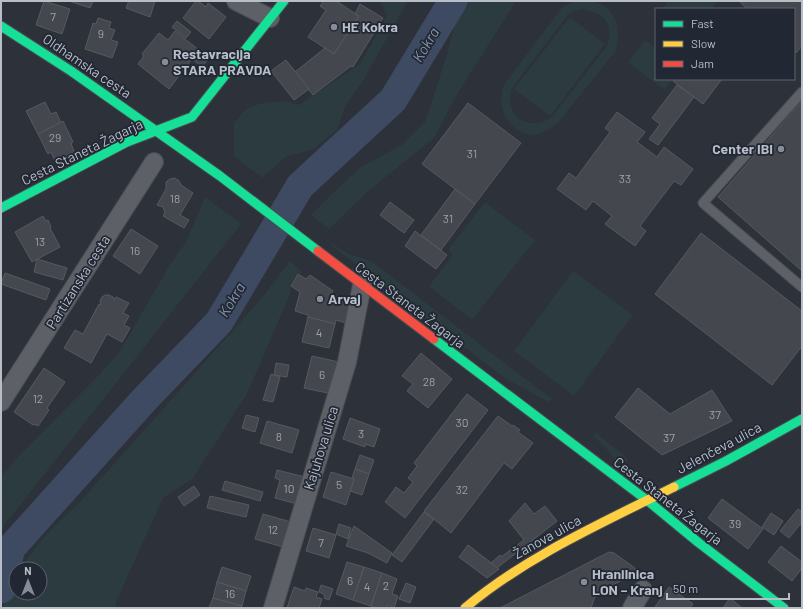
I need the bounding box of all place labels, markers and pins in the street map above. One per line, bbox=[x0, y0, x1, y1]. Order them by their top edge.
place label: HE Kokra bbox=[342, 18, 398, 35]
marker: HE Kokra bbox=[329, 22, 339, 32]
place label: Restavracija STARA PRAVDA bbox=[173, 45, 272, 78]
marker: Restavracija STARA PRAVDA bbox=[160, 57, 170, 67]
place label: Center IBI bbox=[712, 140, 773, 157]
marker: Center IBI bbox=[776, 144, 786, 154]
place label: Arvaj bbox=[328, 290, 361, 307]
marker: Arvaj bbox=[315, 294, 325, 304]
place label: Hranilnica LON – Kranj bbox=[592, 565, 663, 598]
marker: Hranilnica LON – Kranj bbox=[579, 577, 589, 587]

